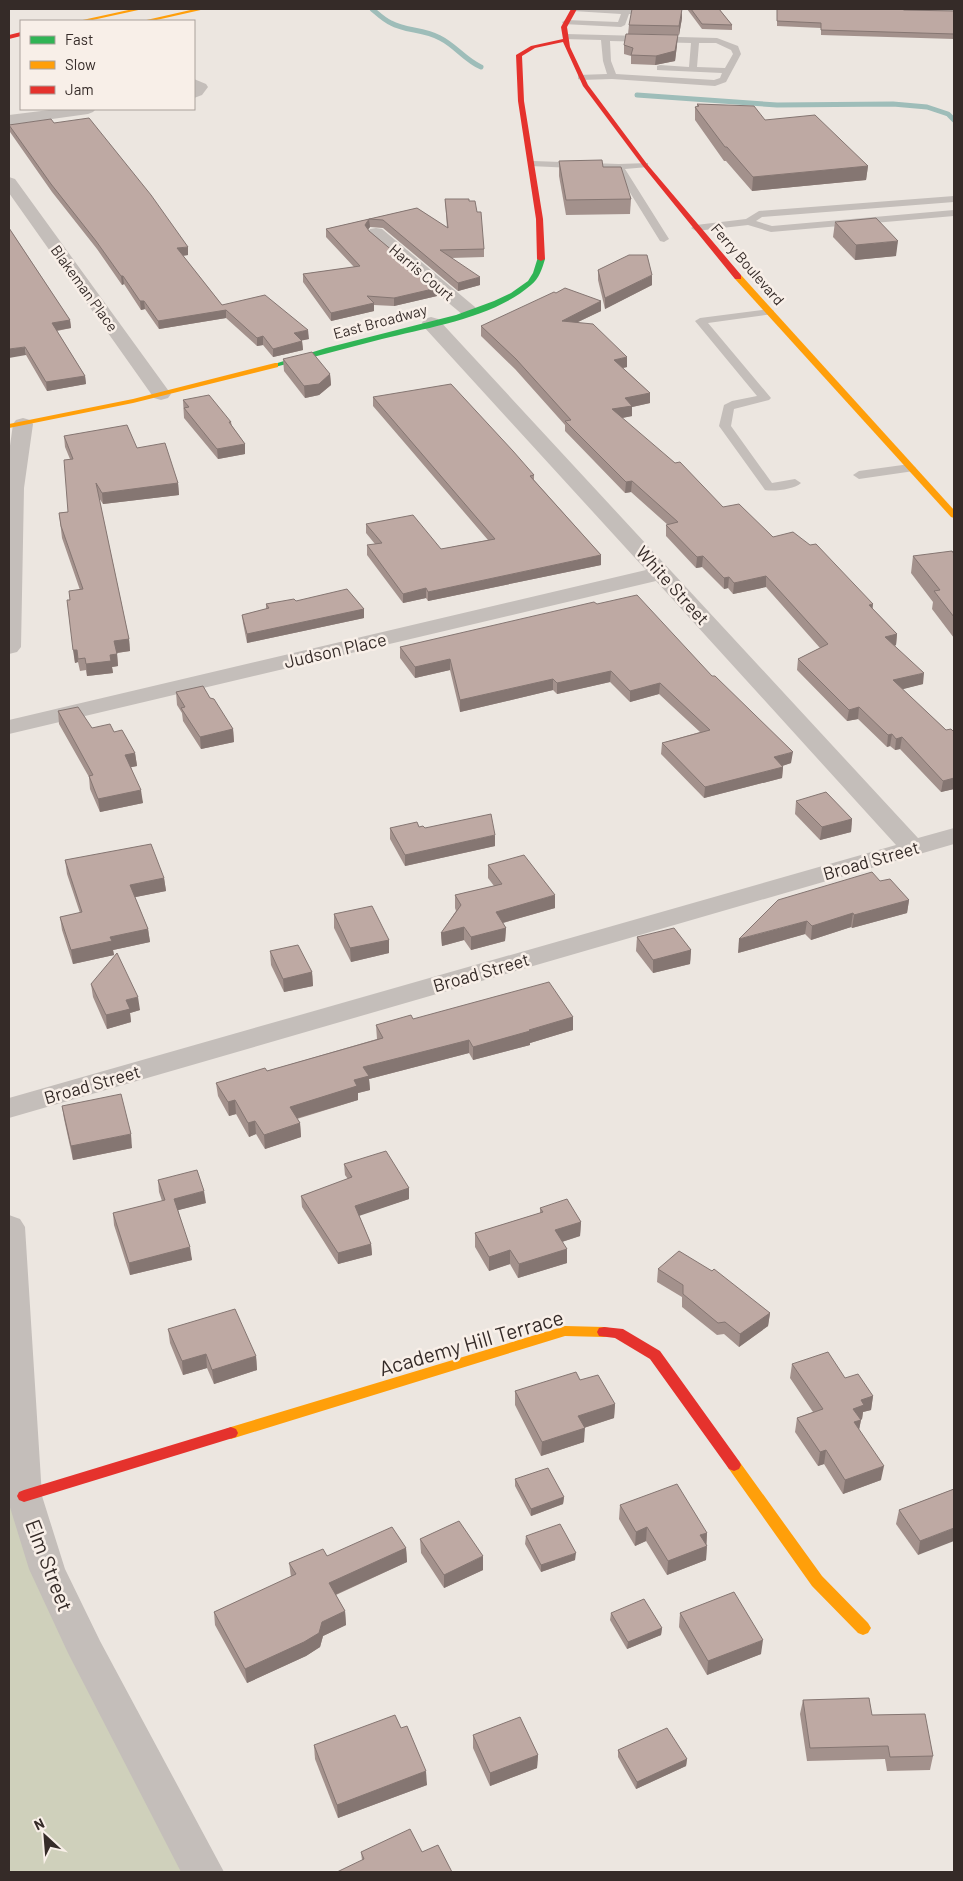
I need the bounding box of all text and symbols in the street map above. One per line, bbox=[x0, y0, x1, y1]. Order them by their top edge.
legend bbox=[20, 20, 195, 110]
text: Fast bbox=[65, 30, 93, 48]
text: Slow bbox=[65, 55, 96, 73]
text: Jam bbox=[65, 80, 94, 98]
street label: Ferry Boulevard bbox=[708, 220, 788, 308]
street label: Harris Court bbox=[386, 240, 458, 304]
street label: Blakeman Place bbox=[48, 241, 122, 335]
street label: East Broadway bbox=[331, 300, 429, 342]
street label: White Street bbox=[632, 541, 714, 629]
street label: Judson Place bbox=[282, 628, 388, 672]
street label: Broad Street bbox=[820, 836, 922, 884]
street label: Broad Street bbox=[430, 948, 532, 996]
street label: Broad Street bbox=[41, 1060, 143, 1108]
street label: Academy Hill Terrace bbox=[376, 1304, 566, 1380]
street label: Elm Street bbox=[21, 1516, 79, 1614]
north arrow bbox=[20, 1811, 70, 1861]
text: N bbox=[31, 1814, 47, 1834]

